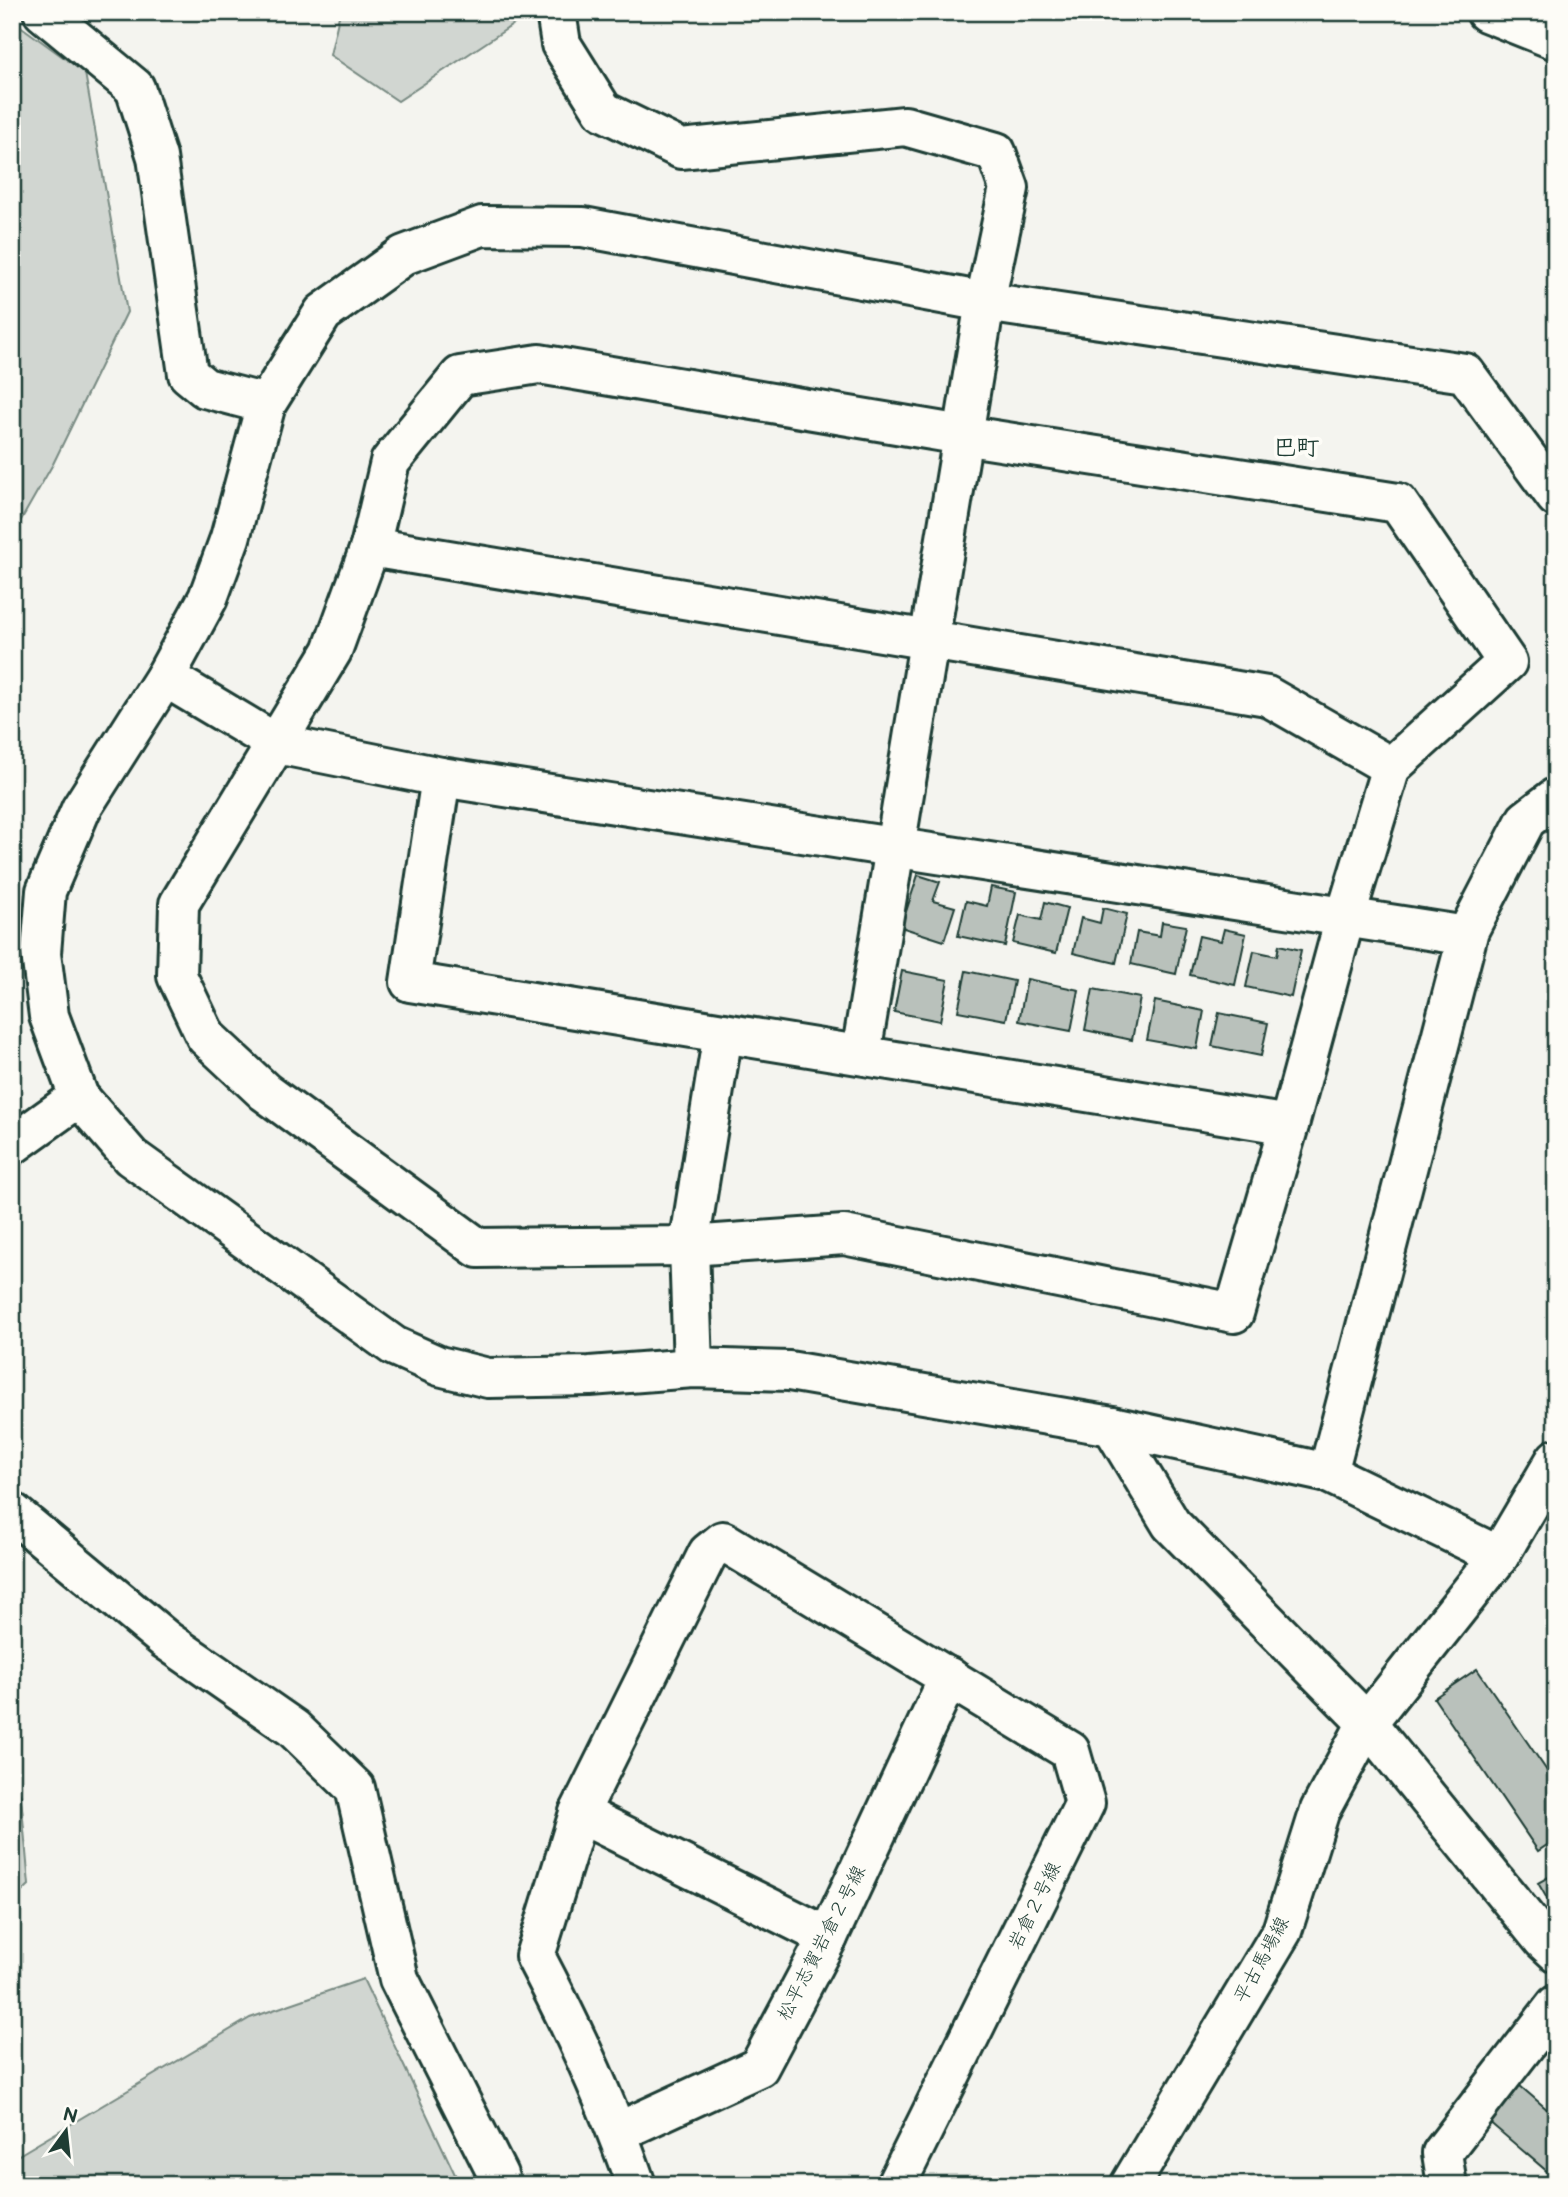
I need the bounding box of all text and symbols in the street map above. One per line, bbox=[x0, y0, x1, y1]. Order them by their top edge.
district label: 巴町 bbox=[1273, 434, 1319, 462]
street label: 岩倉２号線 bbox=[1004, 1858, 1066, 1954]
street label: 松平志賀岩倉２号線 bbox=[773, 1862, 871, 2024]
street label: 平古馬場線 bbox=[1230, 1913, 1294, 2007]
north arrow bbox=[32, 2096, 102, 2166]
text: N bbox=[60, 2103, 80, 2129]

